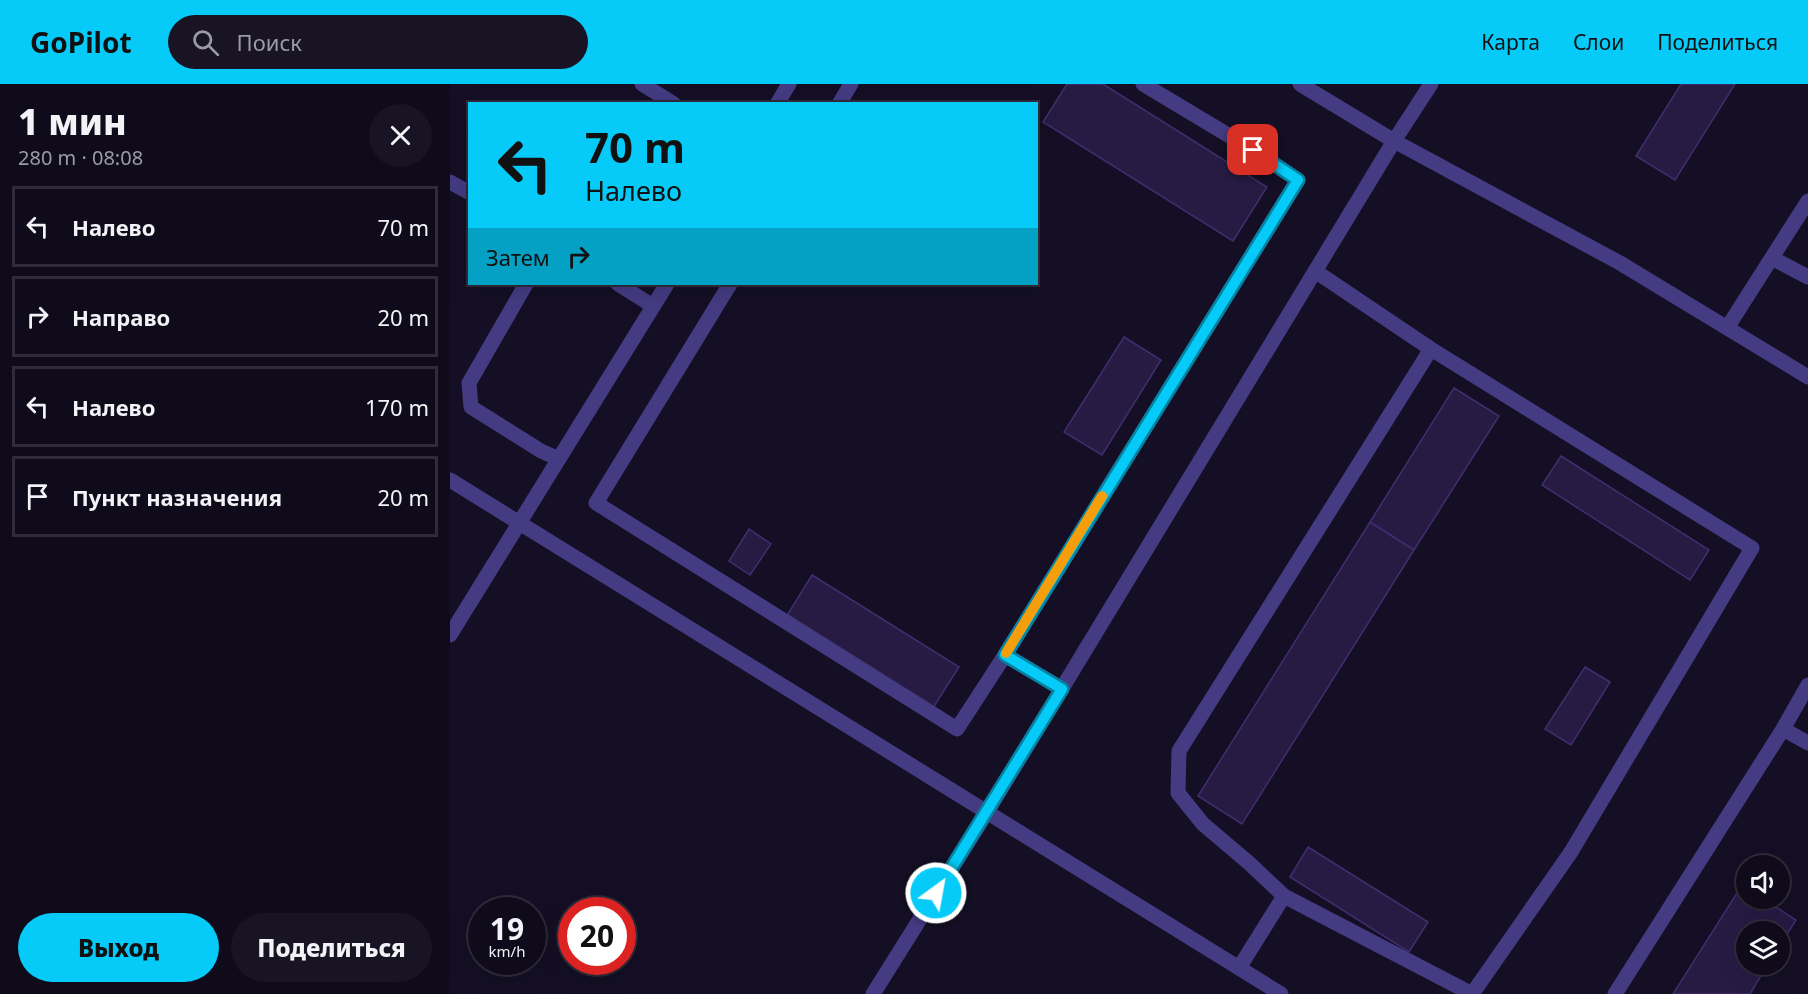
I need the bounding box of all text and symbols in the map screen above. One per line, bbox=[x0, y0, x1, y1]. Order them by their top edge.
search box bbox=[168, 15, 588, 69]
text: GoPilot bbox=[30, 23, 132, 61]
icon: search bbox=[189, 26, 222, 59]
text: Поиск bbox=[237, 27, 302, 57]
text: Карта bbox=[1481, 28, 1540, 56]
text: Слои bbox=[1573, 28, 1624, 56]
text: Поделиться bbox=[1657, 28, 1778, 56]
text: 1 мин bbox=[18, 97, 127, 146]
button: close bbox=[369, 104, 432, 167]
text: 70 m bbox=[585, 118, 685, 175]
pin bbox=[1227, 124, 1278, 175]
icon: left bbox=[486, 126, 564, 204]
icon: arrive bbox=[1236, 133, 1269, 166]
text: 280 m · 08:08 bbox=[18, 144, 143, 171]
text: Налево bbox=[585, 172, 682, 209]
icon: left bbox=[21, 210, 54, 243]
text: Налево bbox=[72, 212, 155, 242]
text: 70 m bbox=[378, 212, 429, 242]
icon: right bbox=[562, 240, 595, 273]
text: Затем bbox=[486, 242, 550, 272]
icon: right bbox=[21, 300, 54, 333]
text: Направо bbox=[72, 302, 170, 332]
text: 20 m bbox=[378, 302, 429, 332]
icon: left bbox=[21, 390, 54, 423]
text: Налево bbox=[72, 392, 155, 422]
text: 170 m bbox=[365, 392, 429, 422]
icon: arrive bbox=[21, 480, 54, 513]
text: Пункт назначения bbox=[72, 482, 282, 512]
text: 20 m bbox=[378, 482, 429, 512]
map controls bbox=[1736, 855, 1790, 975]
button: sound bbox=[1736, 855, 1790, 909]
position arrow bbox=[904, 861, 968, 925]
speed limit sign: 20 bbox=[558, 897, 636, 975]
text: 19 bbox=[490, 908, 524, 949]
button: Выход bbox=[18, 913, 219, 982]
button: Поделиться bbox=[231, 913, 432, 982]
button: layers bbox=[1736, 921, 1790, 975]
text: km/h bbox=[489, 941, 525, 961]

